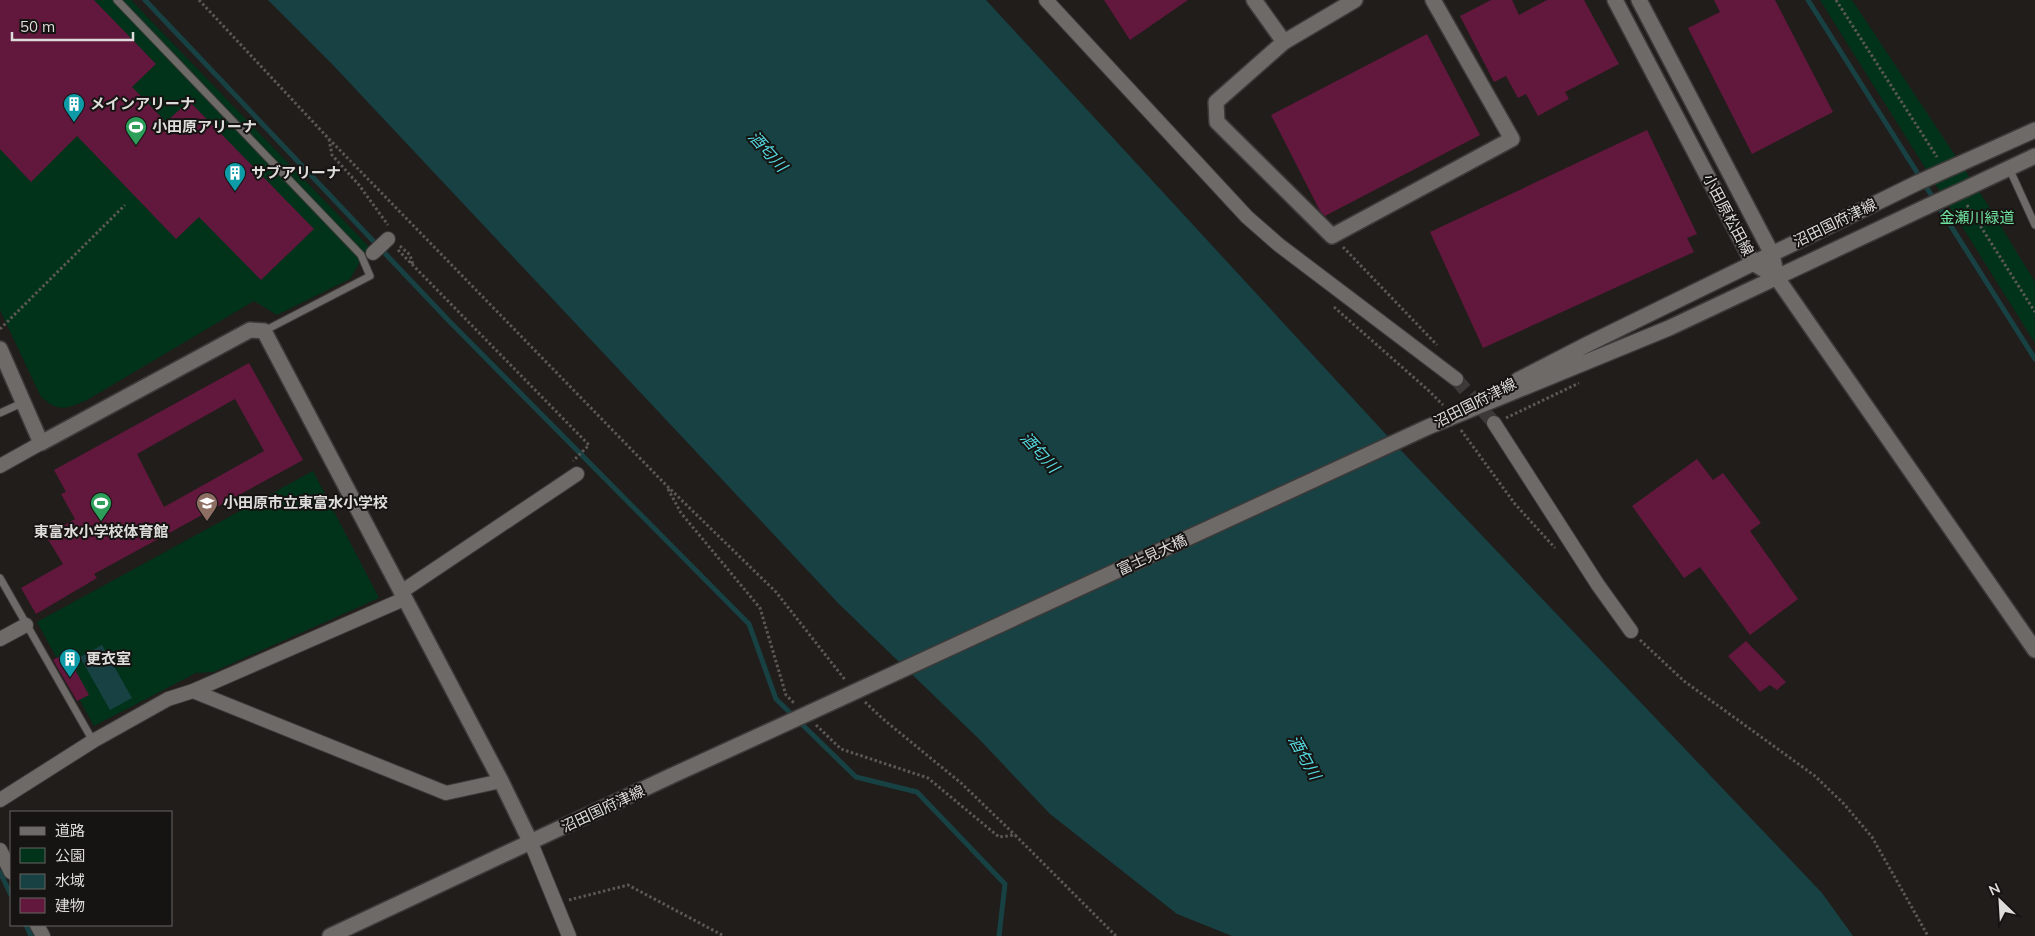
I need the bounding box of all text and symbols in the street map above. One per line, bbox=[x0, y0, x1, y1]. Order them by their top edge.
scale bar bbox=[12, 10, 134, 42]
text: 50 m bbox=[20, 17, 55, 36]
building icon: メインアリーナ bbox=[62, 92, 86, 123]
place label: メインアリーナ bbox=[90, 94, 195, 113]
sports icon: 小田原アリーナ bbox=[124, 115, 148, 146]
place label: 小田原アリーナ bbox=[152, 117, 257, 136]
water label: 酒匂川 bbox=[745, 126, 793, 177]
building icon: サブアリーナ bbox=[223, 161, 247, 192]
place label: サブアリーナ bbox=[251, 163, 341, 182]
street label: 小田原松田線 bbox=[1699, 171, 1758, 259]
street label: 沼田国府津線 bbox=[1790, 194, 1879, 251]
park label: 金瀬川緑道 bbox=[1939, 208, 2015, 227]
street label: 沼田国府津線 bbox=[1430, 374, 1519, 431]
water label: 酒匂川 bbox=[1017, 427, 1065, 478]
sports icon: 東富水小学校体育館 bbox=[89, 491, 113, 522]
school or university icon: 小田原市立東富水小学校 bbox=[195, 491, 219, 522]
place label: 小田原市立東富水小学校 bbox=[223, 493, 388, 512]
place label: 東富水小学校体育館 bbox=[33, 522, 169, 541]
street label: 富士見大橋 bbox=[1114, 530, 1190, 579]
building icon: 更衣室 bbox=[58, 647, 82, 678]
place label: 更衣室 bbox=[86, 649, 131, 668]
water label: 酒匂川 bbox=[1285, 731, 1326, 785]
street label: 沼田国府津線 bbox=[558, 781, 648, 836]
legend bbox=[10, 811, 172, 926]
text: 道路 bbox=[55, 821, 85, 840]
text: 公園 bbox=[55, 846, 85, 865]
text: 水域 bbox=[55, 871, 85, 890]
north arrow bbox=[1975, 876, 2025, 926]
text: N bbox=[1986, 879, 2003, 900]
text: 建物 bbox=[55, 896, 85, 915]

